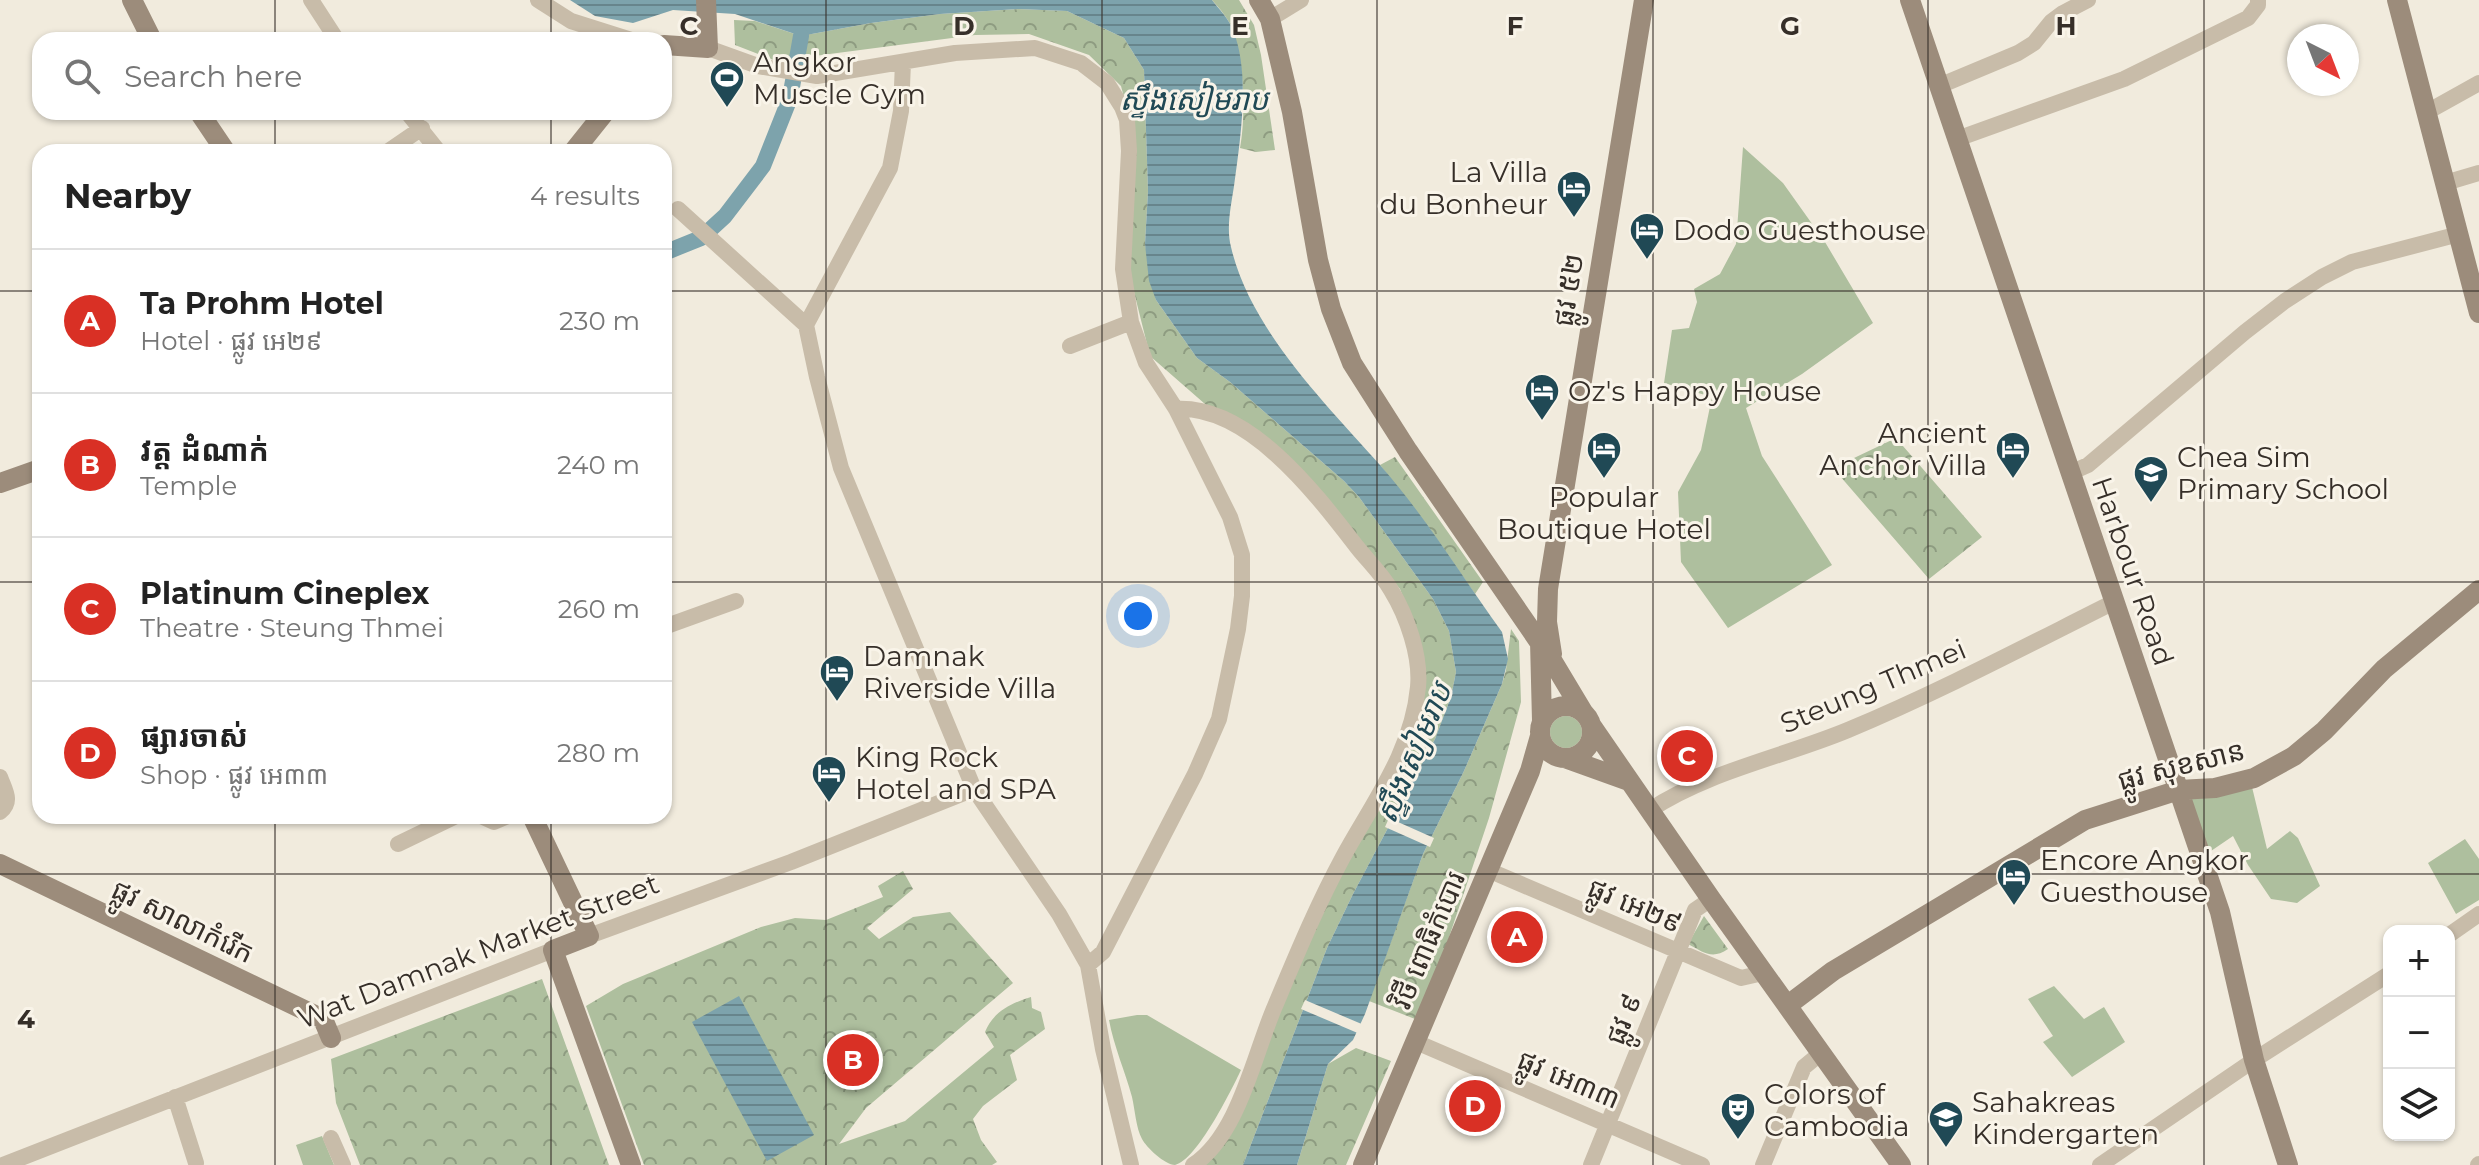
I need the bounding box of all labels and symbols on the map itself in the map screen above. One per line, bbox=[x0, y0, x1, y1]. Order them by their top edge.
text: C bbox=[680, 10, 699, 42]
text: D bbox=[953, 10, 975, 42]
text: E bbox=[1231, 10, 1249, 42]
text: F bbox=[1507, 10, 1523, 42]
text: G bbox=[1780, 10, 1800, 42]
text: H bbox=[2055, 10, 2077, 42]
north arrow bbox=[2287, 24, 2359, 96]
place label: Angkor Muscle Gym bbox=[753, 45, 926, 111]
sports icon: Angkor Muscle Gym bbox=[708, 59, 746, 109]
water label: ស្ទឹងសៀមរាប bbox=[1120, 80, 1271, 119]
place label: La Villa du Bonheur bbox=[1379, 155, 1548, 221]
hotel icon: La Villa du Bonheur bbox=[1555, 169, 1593, 219]
hotel icon: Dodo Guesthouse bbox=[1628, 211, 1666, 261]
place label: Dodo Guesthouse bbox=[1673, 213, 1926, 247]
street label: ផ្លូវ ៥២ bbox=[1545, 251, 1599, 330]
hotel icon: Oz's Happy House bbox=[1523, 372, 1561, 422]
place label: Oz's Happy House bbox=[1568, 374, 1822, 408]
place label: Ancient Anchor Villa bbox=[1819, 416, 1987, 482]
hotel icon: Popular Boutique Hotel bbox=[1585, 430, 1623, 480]
hotel icon: Ancient Anchor Villa bbox=[1994, 430, 2032, 480]
place label: Chea Sim Primary School bbox=[2177, 440, 2389, 506]
school or university icon: Chea Sim Primary School bbox=[2132, 454, 2170, 504]
street label: Harbour Road bbox=[2085, 472, 2181, 670]
place label: Popular Boutique Hotel bbox=[1497, 480, 1711, 546]
your location bbox=[1118, 596, 1158, 636]
street label: Steung Thmei bbox=[1775, 632, 1971, 740]
place label: Damnak Riverside Villa bbox=[863, 639, 1056, 705]
hotel icon: Damnak Riverside Villa bbox=[818, 653, 856, 703]
water label: ស្ទឹងសៀមរាប bbox=[1367, 674, 1461, 829]
pin: C bbox=[1661, 726, 1713, 786]
street label: ផ្លូវ សុខសាន bbox=[2114, 733, 2250, 805]
place label: King Rock Hotel and SPA bbox=[855, 740, 1057, 806]
hotel icon: King Rock Hotel and SPA bbox=[810, 754, 848, 804]
place label: Encore Angkor Guesthouse bbox=[2040, 843, 2249, 909]
hotel icon: Encore Angkor Guesthouse bbox=[1995, 857, 2033, 907]
street label: Wat Damnak Market Street bbox=[292, 866, 664, 1036]
street label: វិថី ពោធិកំបោរ bbox=[1383, 866, 1472, 1014]
street label: ផ្លូវ អេ២៩ bbox=[1580, 870, 1687, 948]
street label: ផ្លូវ សាលាកំរើក bbox=[103, 872, 260, 978]
pin: A bbox=[1491, 907, 1543, 967]
street label: ផ្លូវ ៩ bbox=[1597, 989, 1656, 1053]
text: 4 bbox=[17, 1003, 35, 1035]
pin: B bbox=[827, 1030, 879, 1090]
street label: ផ្លូវ អេ៣៣ bbox=[1509, 1042, 1625, 1123]
pin: D bbox=[1449, 1076, 1501, 1136]
place label: Colors of Cambodia bbox=[1764, 1077, 1909, 1143]
place label: Sahakreas Kindergarten bbox=[1972, 1085, 2159, 1151]
theatre icon: Colors of Cambodia bbox=[1719, 1091, 1757, 1141]
school or university icon: Sahakreas Kindergarten bbox=[1927, 1099, 1965, 1149]

